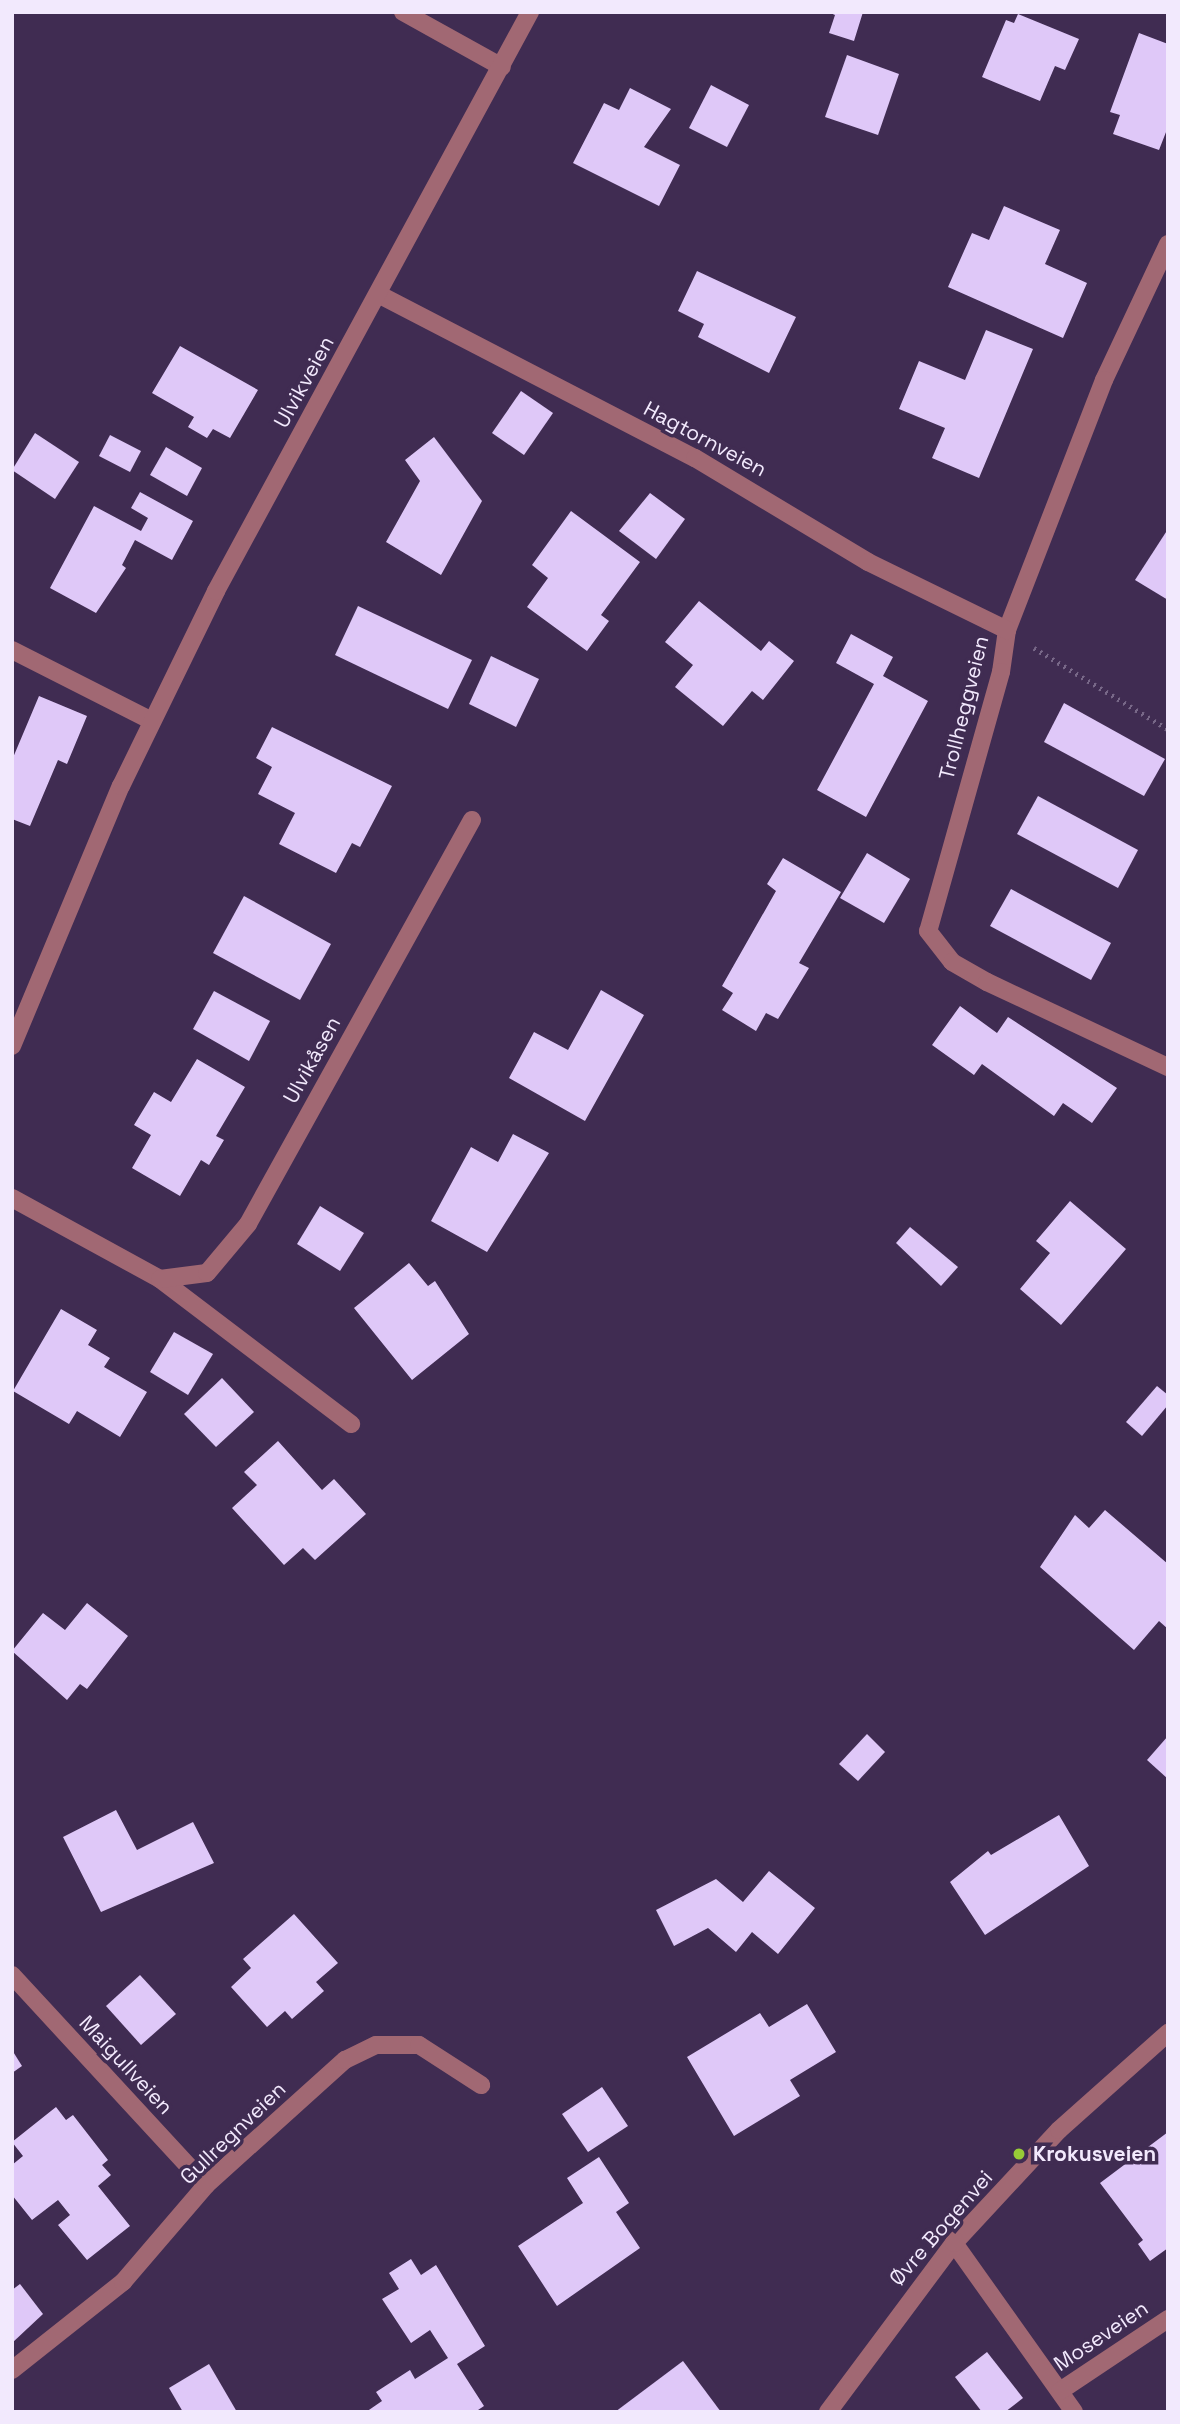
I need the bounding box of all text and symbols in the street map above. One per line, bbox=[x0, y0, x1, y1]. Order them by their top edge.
street label: Ulvikveien bbox=[269, 332, 339, 432]
street label: Hagtornveien bbox=[639, 396, 771, 482]
street label: Trollheggveien bbox=[934, 633, 994, 783]
street label: Ulvikåsen bbox=[278, 1012, 346, 1108]
street label: Maigullveien bbox=[74, 2010, 178, 2120]
street label: Gullregnveien bbox=[175, 2076, 291, 2190]
place label: Krokusveien bbox=[1033, 2141, 1156, 2167]
marker: Krokusveien bbox=[1011, 2146, 1027, 2162]
street label: Øvre Bogenvei bbox=[884, 2165, 998, 2291]
street label: Moseveien bbox=[1049, 2295, 1153, 2377]

